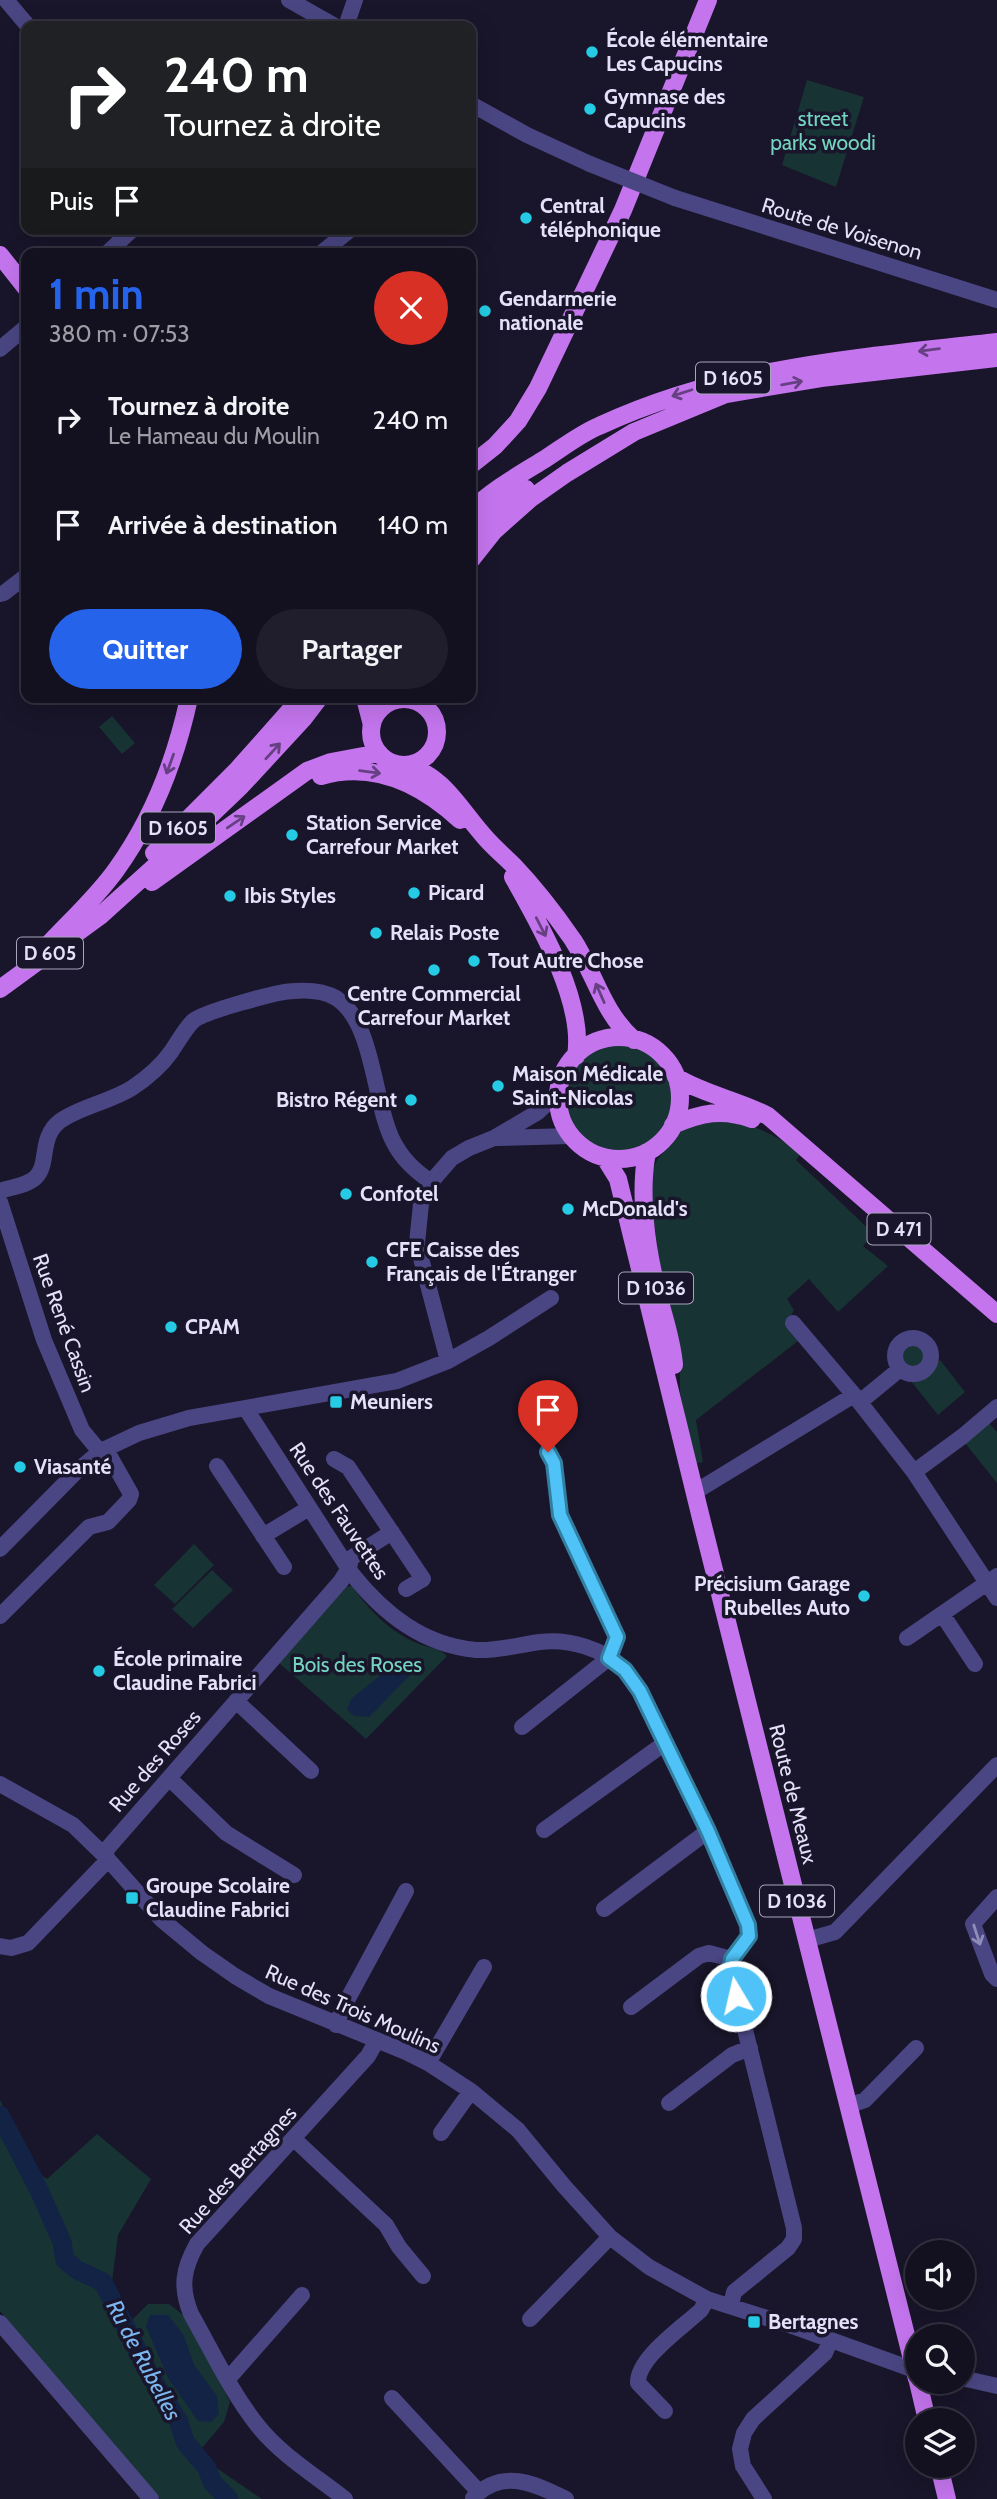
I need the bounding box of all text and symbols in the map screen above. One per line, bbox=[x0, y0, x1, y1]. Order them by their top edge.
place label: École élémentaire Les Capucins bbox=[606, 27, 768, 76]
marker: École élémentaire Les Capucins bbox=[584, 44, 600, 60]
text: 240 m bbox=[164, 45, 309, 104]
icon: right bbox=[49, 49, 140, 140]
place label: Gymnase des Capucins bbox=[604, 84, 725, 133]
marker: Gymnase des Capucins bbox=[582, 101, 598, 117]
text: Tournez à droite bbox=[164, 105, 381, 144]
park label: street parks woodi bbox=[770, 106, 876, 155]
icon: arrive bbox=[108, 182, 146, 220]
text: Puis bbox=[49, 185, 94, 217]
street label: Route de Voisenon bbox=[759, 192, 925, 265]
place label: Central téléphonique bbox=[540, 193, 661, 242]
marker: Central téléphonique bbox=[518, 210, 534, 226]
text: 1 min bbox=[49, 268, 144, 320]
button: close bbox=[374, 271, 448, 345]
place label: Gendarmerie nationale bbox=[499, 286, 617, 335]
marker: Gendarmerie nationale bbox=[477, 303, 493, 319]
text: 380 m · 07:53 bbox=[49, 320, 190, 348]
one-way arrow bbox=[918, 343, 941, 356]
road number: D 1605 bbox=[696, 362, 770, 394]
one-way arrow bbox=[780, 376, 803, 389]
one-way arrow bbox=[671, 388, 693, 401]
text: Tournez à droite bbox=[108, 390, 290, 422]
icon: right bbox=[49, 401, 87, 439]
text: 240 m bbox=[373, 404, 448, 436]
text: Le Hameau du Moulin bbox=[108, 422, 320, 450]
icon: arrive bbox=[49, 506, 87, 544]
text: Arrivée à destination bbox=[108, 509, 338, 541]
text: 140 m bbox=[378, 509, 448, 541]
button: Quitter bbox=[49, 609, 242, 689]
button: Partager bbox=[256, 609, 448, 689]
one-way arrow bbox=[265, 743, 282, 760]
one-way arrow bbox=[163, 752, 175, 774]
one-way arrow bbox=[359, 765, 381, 778]
place label: Station Service Carrefour Market bbox=[306, 810, 459, 859]
road number: D 1605 bbox=[141, 813, 215, 844]
one-way arrow bbox=[226, 814, 246, 828]
marker: Station Service Carrefour Market bbox=[284, 827, 300, 843]
place label: Picard bbox=[428, 880, 484, 905]
place label: Ibis Styles bbox=[244, 883, 336, 908]
marker: Picard bbox=[406, 885, 422, 901]
marker: Ibis Styles bbox=[222, 888, 238, 904]
one-way arrow bbox=[535, 916, 549, 937]
place label: Relais Poste bbox=[390, 920, 500, 945]
marker: Relais Poste bbox=[368, 925, 384, 941]
road number: D 605 bbox=[17, 937, 83, 968]
place label: Tout Autre Chose bbox=[488, 948, 644, 973]
marker: Tout Autre Chose bbox=[466, 953, 482, 969]
marker: Centre Commercial Carrefour Market bbox=[426, 962, 442, 978]
place label: Centre Commercial Carrefour Market bbox=[347, 981, 521, 1030]
one-way arrow bbox=[593, 983, 606, 1004]
place label: Maison Médicale Saint-Nicolas bbox=[512, 1061, 664, 1110]
marker: Maison Médicale Saint-Nicolas bbox=[490, 1078, 506, 1094]
place label: Bistro Régent bbox=[276, 1087, 397, 1112]
marker: Bistro Régent bbox=[403, 1092, 419, 1108]
place label: Confotel bbox=[360, 1181, 439, 1206]
marker: Confotel bbox=[338, 1186, 354, 1202]
place label: McDonald's bbox=[582, 1196, 688, 1221]
marker: McDonald's bbox=[560, 1201, 576, 1217]
road number: D 471 bbox=[867, 1214, 930, 1245]
place label: CFE Caisse des Français de l'Étranger bbox=[386, 1237, 577, 1286]
street label: Rue René Cassin bbox=[28, 1250, 101, 1396]
marker: CFE Caisse des Français de l'Étranger bbox=[364, 1254, 380, 1270]
road number: D 1036 bbox=[619, 1272, 693, 1304]
place label: CPAM bbox=[185, 1314, 240, 1339]
marker: CPAM bbox=[163, 1319, 179, 1335]
pin bbox=[518, 1380, 578, 1452]
place label: Meuniers bbox=[350, 1389, 433, 1414]
icon: arrive bbox=[529, 1391, 567, 1429]
marker: Meuniers bbox=[328, 1394, 344, 1410]
street label: Rue des Fauvettes bbox=[284, 1437, 395, 1584]
place label: Viasanté bbox=[34, 1454, 111, 1479]
marker: Viasanté bbox=[12, 1459, 28, 1475]
place label: Précisium Garage Rubelles Auto bbox=[694, 1571, 850, 1620]
marker: Précisium Garage Rubelles Auto bbox=[856, 1588, 872, 1604]
place label: École primaire Claudine Fabrici bbox=[113, 1646, 257, 1695]
park label: Bois des Roses bbox=[292, 1652, 422, 1677]
marker: École primaire Claudine Fabrici bbox=[91, 1663, 107, 1679]
street label: Rue des Roses bbox=[104, 1704, 206, 1817]
street label: Route de Meaux bbox=[764, 1721, 823, 1866]
place label: Groupe Scolaire Claudine Fabrici bbox=[146, 1873, 290, 1922]
road number: D 1036 bbox=[760, 1885, 834, 1916]
marker: Groupe Scolaire Claudine Fabrici bbox=[124, 1890, 140, 1906]
one-way arrow bbox=[972, 1924, 984, 1946]
street label: Rue des Trois Moulins bbox=[262, 1959, 445, 2059]
position arrow bbox=[699, 1959, 773, 2033]
street label: Rue des Bertagnes bbox=[174, 2100, 302, 2239]
map controls bbox=[905, 2240, 975, 2478]
button: sound bbox=[905, 2240, 975, 2310]
water label: Ru de Rubelles bbox=[101, 2295, 188, 2425]
place label: Bertagnes bbox=[768, 2309, 859, 2334]
marker: Bertagnes bbox=[746, 2314, 762, 2330]
button: search bbox=[905, 2324, 975, 2394]
button: layers bbox=[905, 2408, 975, 2478]

